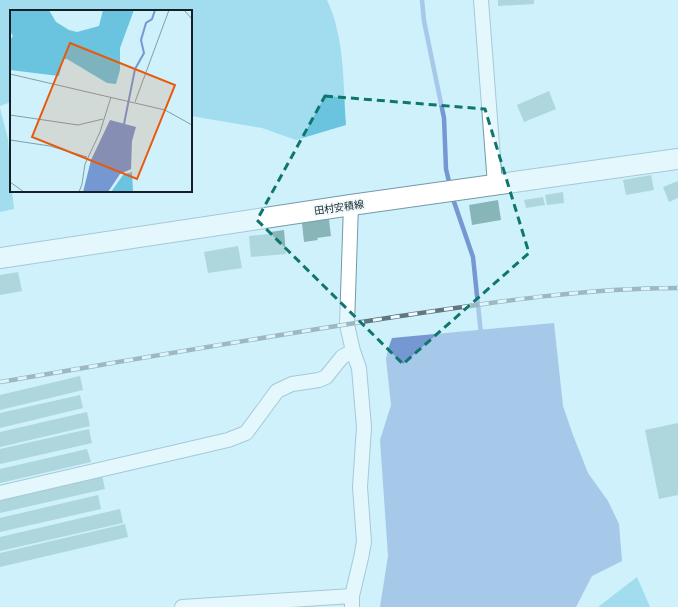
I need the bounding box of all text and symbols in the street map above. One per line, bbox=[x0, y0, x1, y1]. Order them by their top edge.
inset map bbox=[10, 10, 192, 192]
street label: 田村安積線 bbox=[314, 199, 365, 216]

